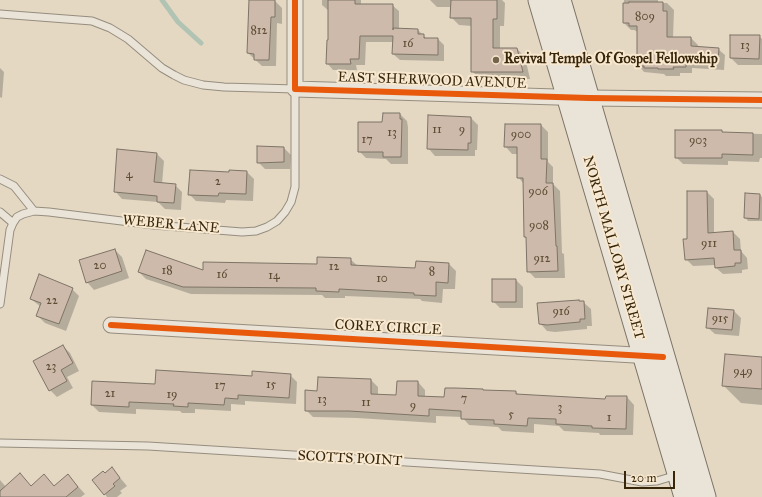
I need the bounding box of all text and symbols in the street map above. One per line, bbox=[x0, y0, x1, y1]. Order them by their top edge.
house number: 809 bbox=[635, 10, 655, 24]
house number: 812 bbox=[250, 24, 268, 38]
house number: 16 bbox=[403, 37, 413, 51]
house number: 13 bbox=[740, 39, 750, 53]
place label: Revival Temple Of Gospel Fellowship bbox=[504, 52, 718, 68]
marker: Revival Temple Of Gospel Fellowship bbox=[491, 55, 501, 65]
street label: EAST SHERWOOD AVENUE bbox=[337, 69, 527, 93]
house number: 11 bbox=[432, 123, 442, 137]
house number: 9 bbox=[459, 123, 465, 137]
house number: 13 bbox=[387, 126, 397, 140]
house number: 900 bbox=[511, 128, 531, 142]
house number: 17 bbox=[361, 133, 373, 147]
house number: 903 bbox=[689, 134, 707, 148]
street label: NORTH MALLORY STREET bbox=[579, 154, 647, 342]
house number: 4 bbox=[126, 168, 132, 182]
house number: 2 bbox=[215, 175, 221, 189]
house number: 906 bbox=[528, 185, 548, 199]
street label: WEBER LANE bbox=[122, 212, 220, 238]
house number: 908 bbox=[529, 219, 549, 233]
house number: 911 bbox=[701, 237, 717, 251]
house number: 912 bbox=[533, 252, 551, 266]
house number: 20 bbox=[94, 259, 106, 273]
house number: 12 bbox=[329, 260, 339, 274]
house number: 18 bbox=[161, 264, 173, 278]
house number: 8 bbox=[429, 265, 435, 279]
house number: 16 bbox=[217, 268, 227, 282]
house number: 14 bbox=[268, 269, 280, 283]
house number: 10 bbox=[376, 272, 388, 286]
house number: 22 bbox=[46, 294, 58, 308]
house number: 916 bbox=[552, 305, 570, 319]
house number: 915 bbox=[712, 312, 728, 326]
street label: COREY CIRCLE bbox=[334, 317, 442, 339]
house number: 23 bbox=[46, 360, 56, 374]
house number: 949 bbox=[733, 365, 753, 379]
house number: 15 bbox=[266, 378, 276, 392]
house number: 17 bbox=[214, 379, 226, 393]
house number: 21 bbox=[105, 387, 115, 401]
house number: 19 bbox=[166, 388, 178, 402]
house number: 7 bbox=[461, 392, 467, 406]
house number: 13 bbox=[317, 393, 327, 407]
house number: 11 bbox=[361, 396, 371, 410]
house number: 9 bbox=[410, 399, 416, 413]
house number: 3 bbox=[558, 401, 562, 415]
house number: 5 bbox=[508, 408, 514, 422]
house number: 1 bbox=[607, 411, 611, 425]
street label: SCOTTS POINT bbox=[297, 448, 403, 470]
scale bar bbox=[626, 463, 677, 489]
text: 20 m bbox=[631, 471, 657, 485]

